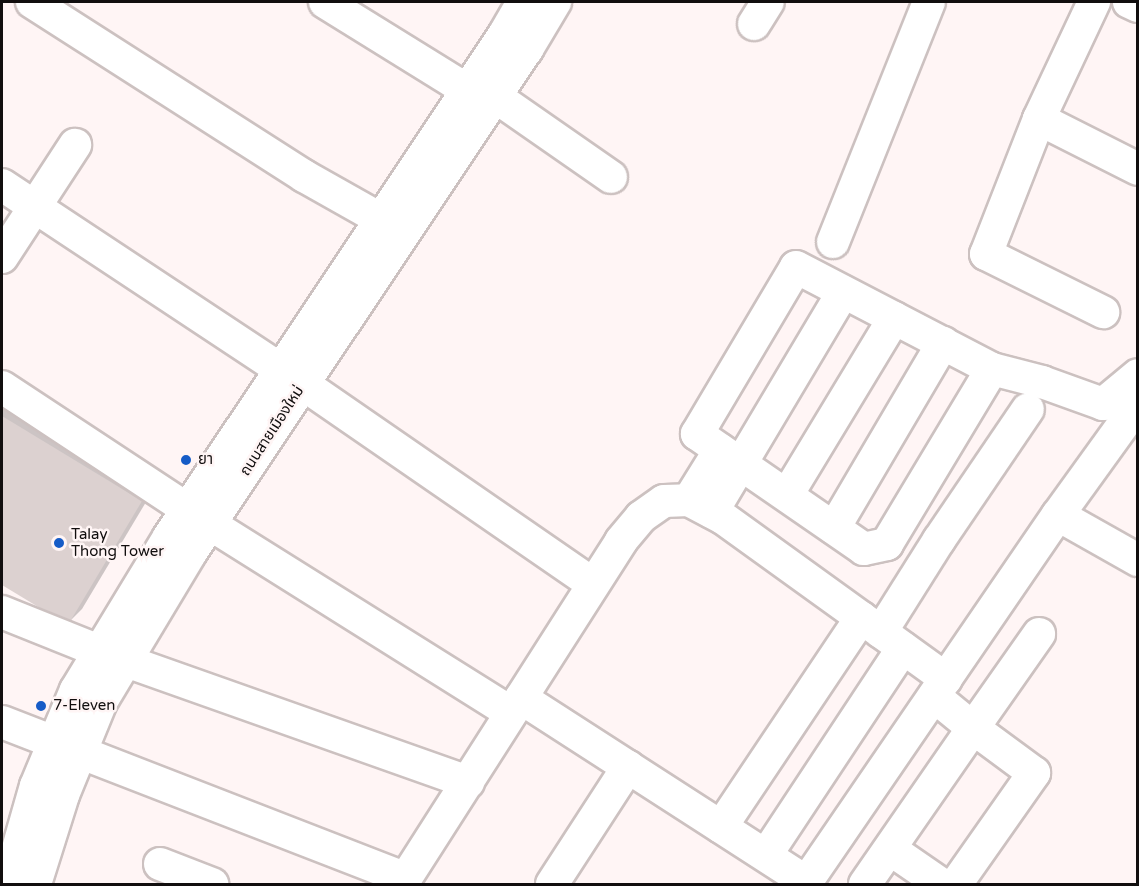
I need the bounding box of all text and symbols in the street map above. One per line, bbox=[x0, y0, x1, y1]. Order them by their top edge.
street label: ถนนสายเมืองใหม่ bbox=[236, 383, 308, 479]
place label: ยา bbox=[198, 451, 213, 469]
marker: ยา bbox=[179, 453, 193, 467]
place label: Talay Thong Tower bbox=[71, 525, 164, 560]
marker: Talay Thong Tower bbox=[52, 536, 66, 550]
place label: 7-Eleven bbox=[53, 697, 115, 715]
marker: 7-Eleven bbox=[34, 699, 48, 713]

